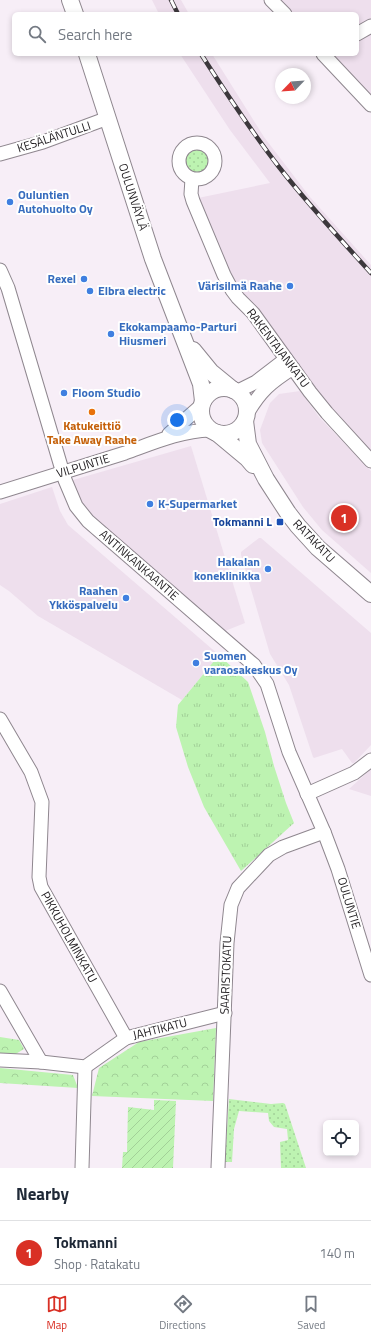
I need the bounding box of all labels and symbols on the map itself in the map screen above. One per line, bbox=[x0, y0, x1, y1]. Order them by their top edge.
north arrow bbox=[275, 68, 311, 104]
street label: KESÄLÄNTULLI bbox=[15, 116, 93, 157]
street label: OULUNVÄYLÄ bbox=[114, 161, 153, 233]
place label: Ouluntien Autohuolto Oy bbox=[18, 185, 93, 218]
marker: Ouluntien Autohuolto Oy bbox=[5, 197, 15, 207]
place label: Rexel bbox=[48, 269, 76, 288]
marker: Rexel bbox=[79, 274, 89, 284]
place label: Värisilmä Raahe bbox=[198, 276, 282, 295]
place label: Elbra electric bbox=[98, 281, 166, 300]
marker: Värisilmä Raahe bbox=[285, 281, 295, 291]
marker: Elbra electric bbox=[85, 286, 95, 296]
street label: RAKENTAJANKATU bbox=[242, 304, 315, 391]
place label: Ekokampaamo-Parturi Hiusmeri bbox=[119, 317, 237, 350]
marker: Ekokampaamo-Parturi Hiusmeri bbox=[106, 329, 116, 339]
place label: Floom Studio bbox=[72, 383, 141, 402]
marker: Floom Studio bbox=[59, 388, 69, 398]
marker: Katukeittiö Take Away Raahe bbox=[87, 407, 97, 417]
your location bbox=[167, 410, 187, 430]
place label: Katukeittiö Take Away Raahe bbox=[47, 416, 137, 449]
street label: VILPUNTIE bbox=[54, 448, 112, 483]
place label: K-Supermarket bbox=[158, 494, 238, 513]
marker: K-Supermarket bbox=[145, 499, 155, 509]
pin: 1 bbox=[331, 503, 357, 533]
place label: Tokmanni L bbox=[213, 512, 272, 531]
street label: RATAKATU bbox=[289, 515, 340, 567]
marker: Tokmanni L bbox=[275, 517, 285, 527]
street label: ANTINKANKAANTIE bbox=[95, 525, 184, 605]
place label: Hakalan koneklinikka bbox=[194, 552, 260, 585]
marker: Hakalan koneklinikka bbox=[263, 564, 273, 574]
place label: Raahen Ykköspalvelu bbox=[49, 581, 118, 614]
marker: Raahen Ykköspalvelu bbox=[121, 593, 131, 603]
place label: Suomen varaosakeskus Oy bbox=[204, 646, 298, 679]
marker: Suomen varaosakeskus Oy bbox=[191, 658, 201, 668]
street label: OULUNTIE bbox=[333, 875, 366, 931]
street label: PIKKUHOLMINKATU bbox=[36, 888, 102, 986]
street label: SAARISTOKATU bbox=[215, 935, 236, 1015]
street label: JAHTIKATU bbox=[131, 1013, 189, 1044]

